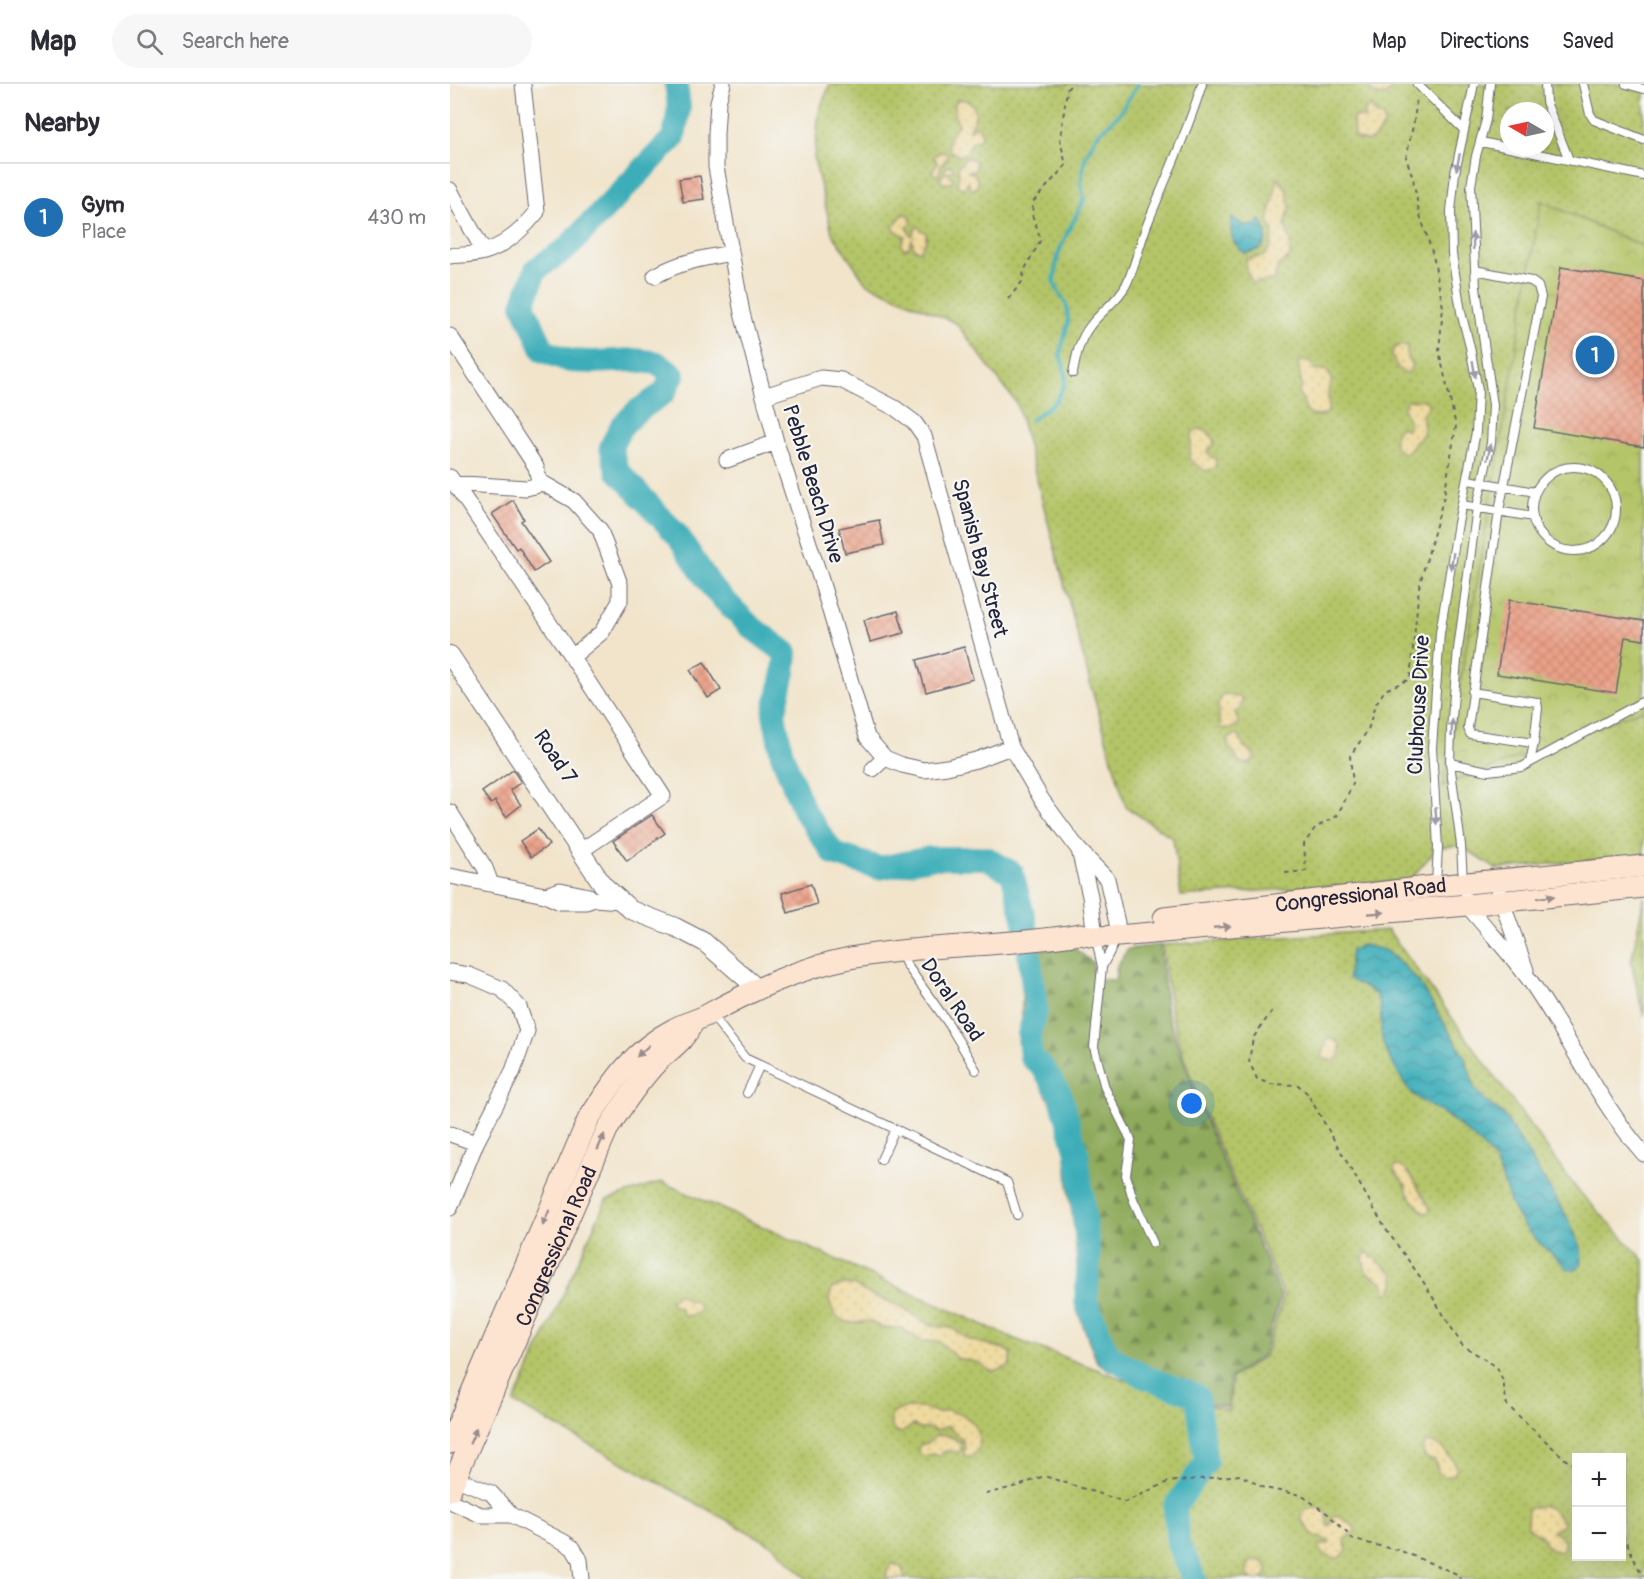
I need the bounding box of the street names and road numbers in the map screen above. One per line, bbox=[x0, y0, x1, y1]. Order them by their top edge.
street label: Pebble Beach Drive bbox=[776, 401, 850, 567]
street label: Spanish Bay Street bbox=[946, 476, 1014, 641]
street label: Clubhouse Drive bbox=[1402, 634, 1436, 775]
street label: Road 7 bbox=[527, 725, 583, 789]
street label: Congressional Road bbox=[1274, 872, 1448, 918]
street label: Doral Road bbox=[914, 953, 990, 1047]
street label: Congressional Road bbox=[510, 1162, 603, 1331]

